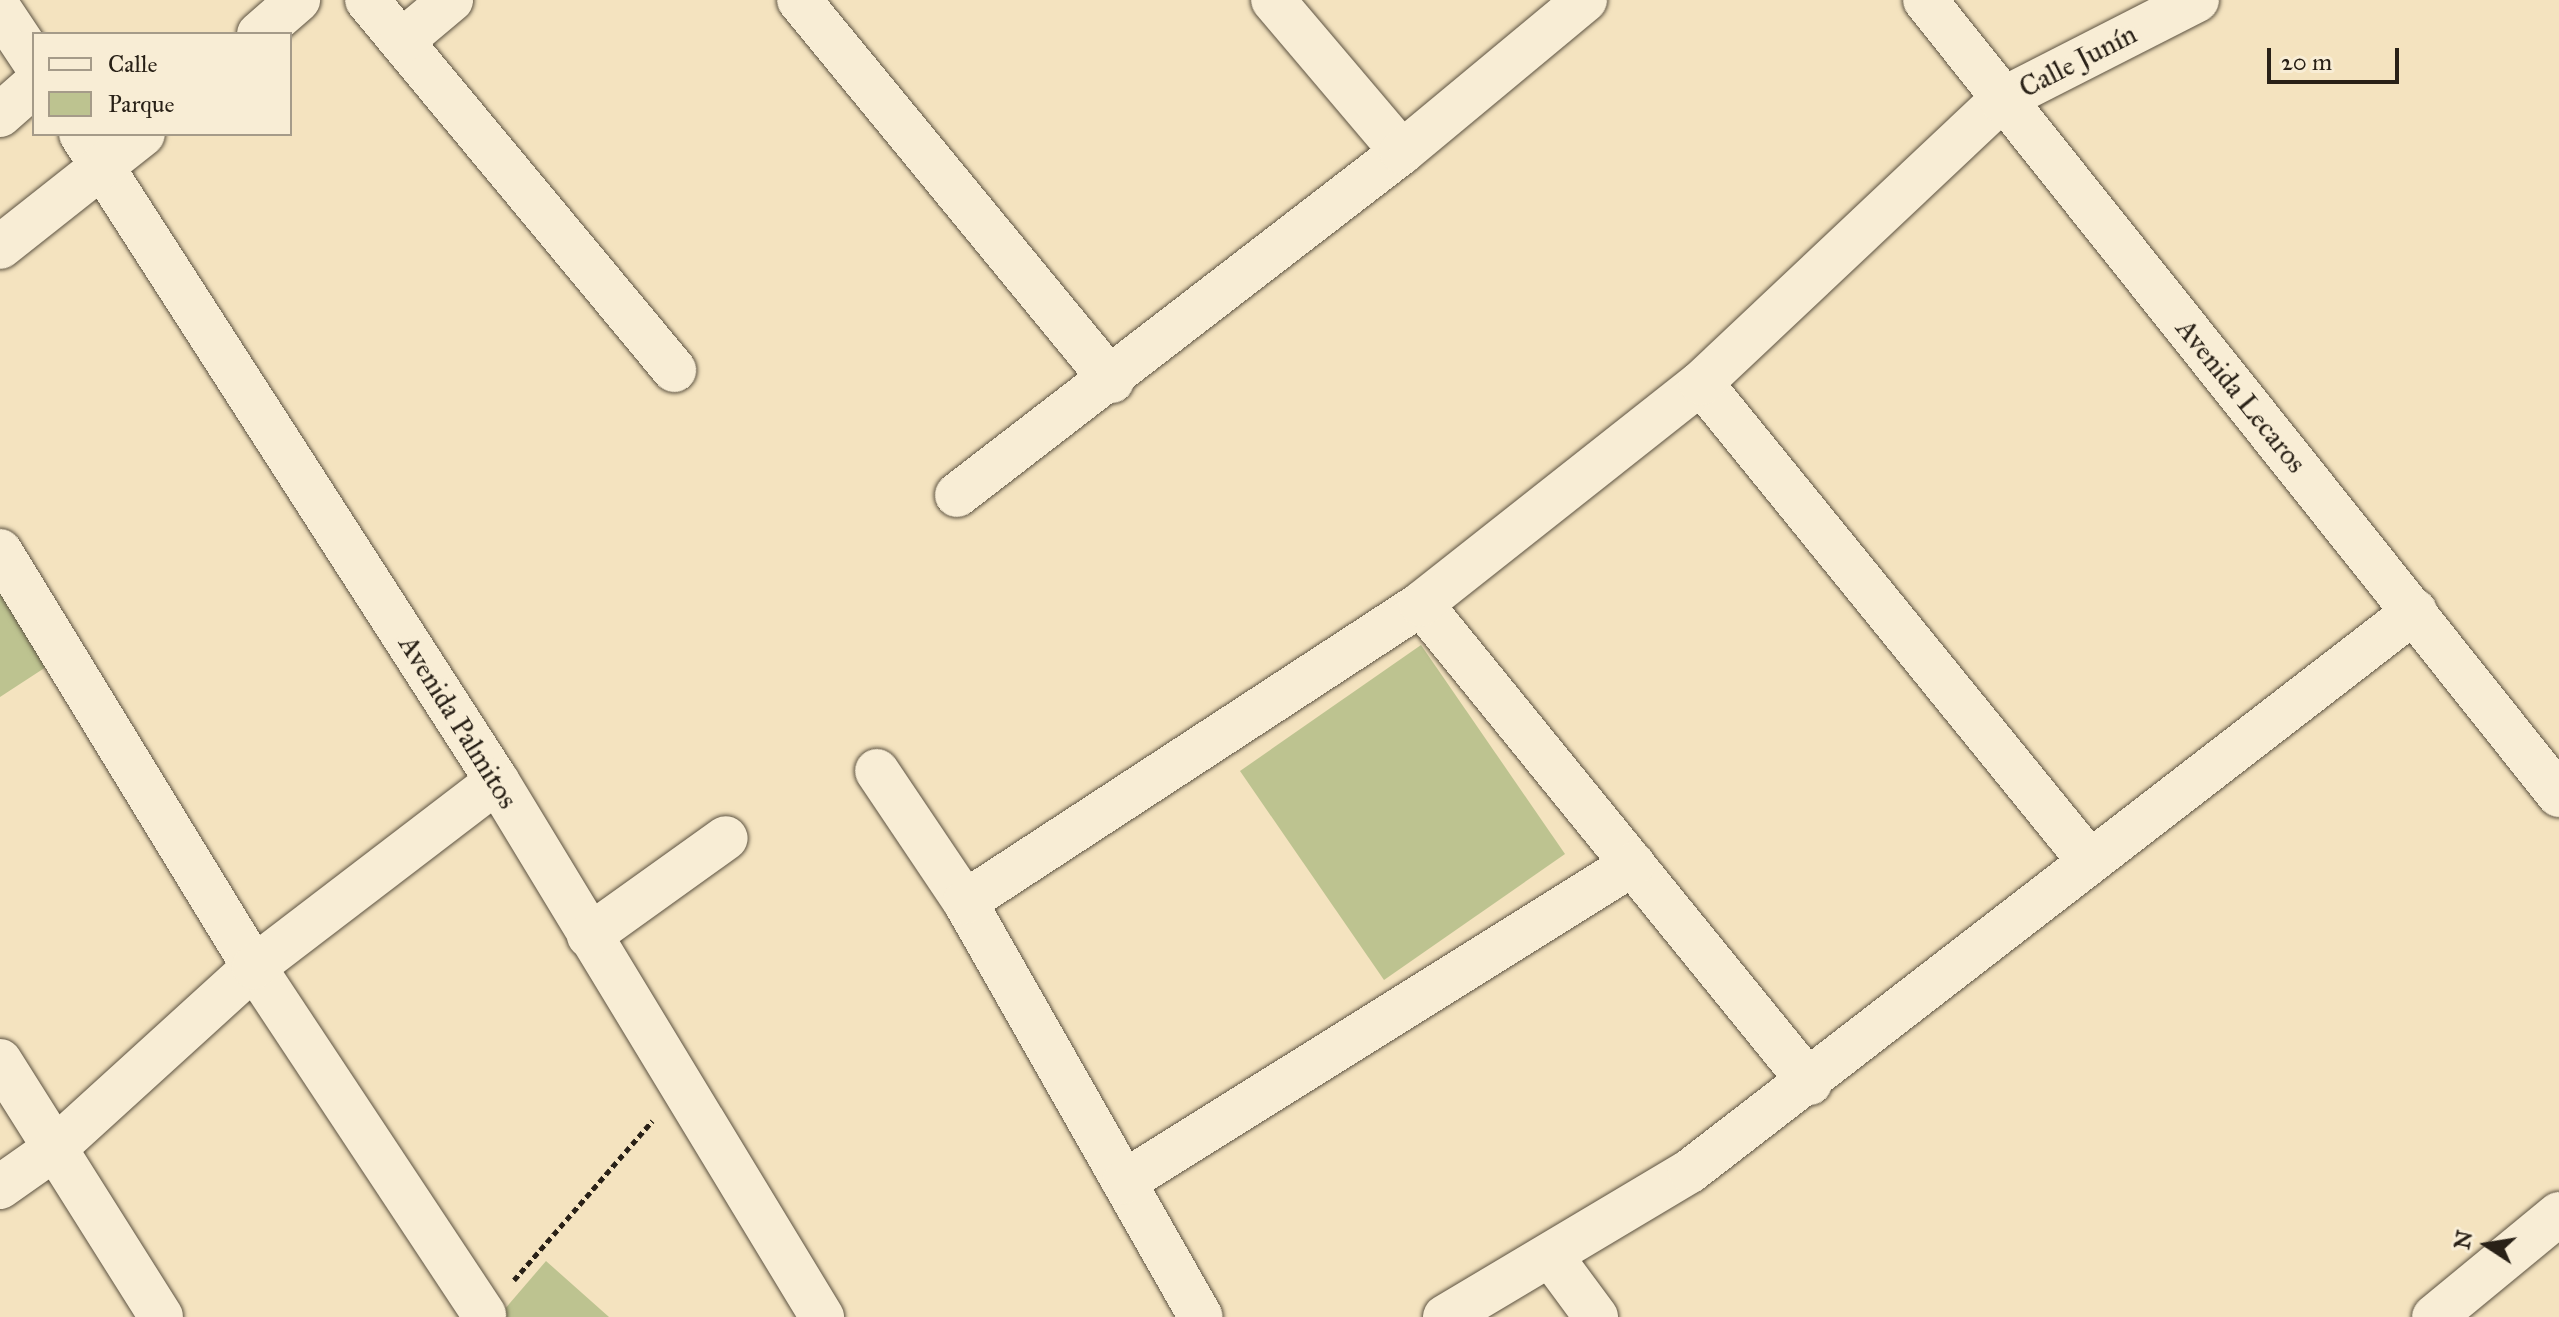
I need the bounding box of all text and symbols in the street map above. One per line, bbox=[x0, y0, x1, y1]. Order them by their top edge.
street label: Calle Junín bbox=[2014, 17, 2142, 105]
legend bbox=[32, 32, 292, 136]
scale bar bbox=[2271, 32, 2403, 82]
text: 20 m bbox=[2281, 47, 2332, 77]
text: Calle bbox=[108, 49, 157, 79]
text: Parque bbox=[108, 89, 175, 119]
street label: Avenida Lecaros bbox=[2169, 312, 2313, 480]
street label: Avenida Palmitos bbox=[391, 629, 525, 815]
north arrow bbox=[2447, 1205, 2527, 1285]
text: N bbox=[2448, 1228, 2478, 1252]

